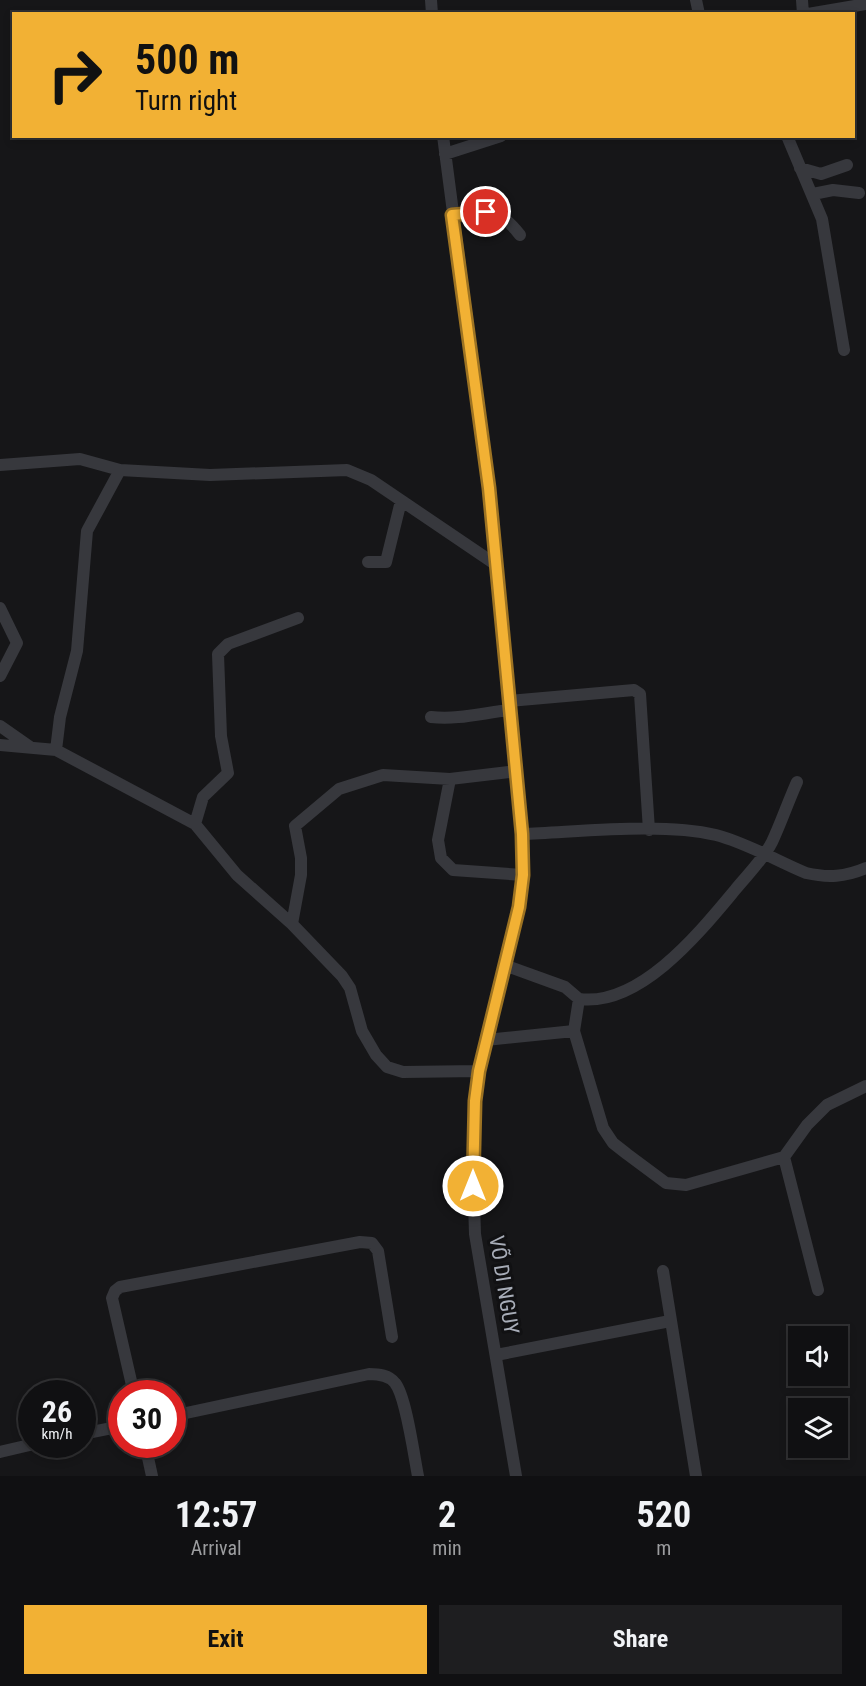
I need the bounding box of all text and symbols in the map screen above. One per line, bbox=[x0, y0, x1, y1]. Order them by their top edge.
text: 500 m bbox=[135, 35, 240, 84]
icon: right bbox=[36, 36, 114, 114]
text: Turn right bbox=[135, 85, 237, 117]
pin bbox=[460, 186, 511, 237]
icon: arrive bbox=[469, 195, 502, 228]
position arrow bbox=[441, 1154, 505, 1218]
street label: VÕ DI NGUY bbox=[484, 1234, 524, 1336]
map controls bbox=[788, 1326, 848, 1458]
button: sound bbox=[788, 1326, 848, 1386]
speed limit sign: 30 bbox=[108, 1380, 186, 1458]
text: 26 bbox=[42, 1394, 72, 1429]
button: layers bbox=[788, 1398, 848, 1458]
text: km/h bbox=[42, 1425, 72, 1443]
text: 12:57 bbox=[175, 1494, 257, 1536]
text: 2 bbox=[438, 1494, 456, 1536]
text: 520 bbox=[637, 1494, 691, 1536]
text: Arrival bbox=[191, 1536, 242, 1560]
text: min bbox=[432, 1536, 462, 1560]
text: m bbox=[656, 1536, 671, 1560]
button: Exit bbox=[24, 1605, 427, 1674]
button: Share bbox=[439, 1605, 842, 1674]

